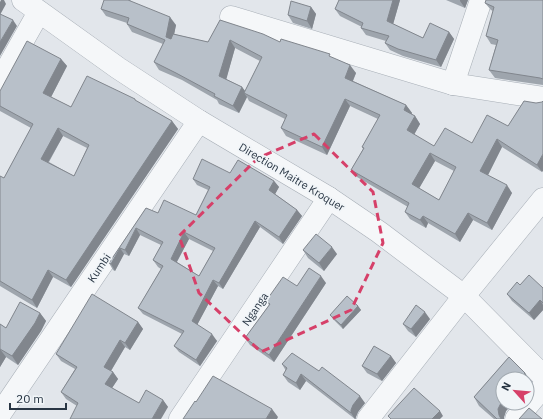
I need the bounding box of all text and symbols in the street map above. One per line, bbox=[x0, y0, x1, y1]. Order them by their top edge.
street label: Direction Maitre Kroquer bbox=[237, 140, 347, 214]
street label: Kumbi bbox=[84, 251, 114, 285]
street label: Nganga bbox=[239, 290, 271, 328]
north arrow bbox=[495, 371, 535, 411]
text: N bbox=[498, 380, 514, 393]
scale bar bbox=[10, 385, 66, 411]
text: 20 m bbox=[16, 391, 44, 406]

